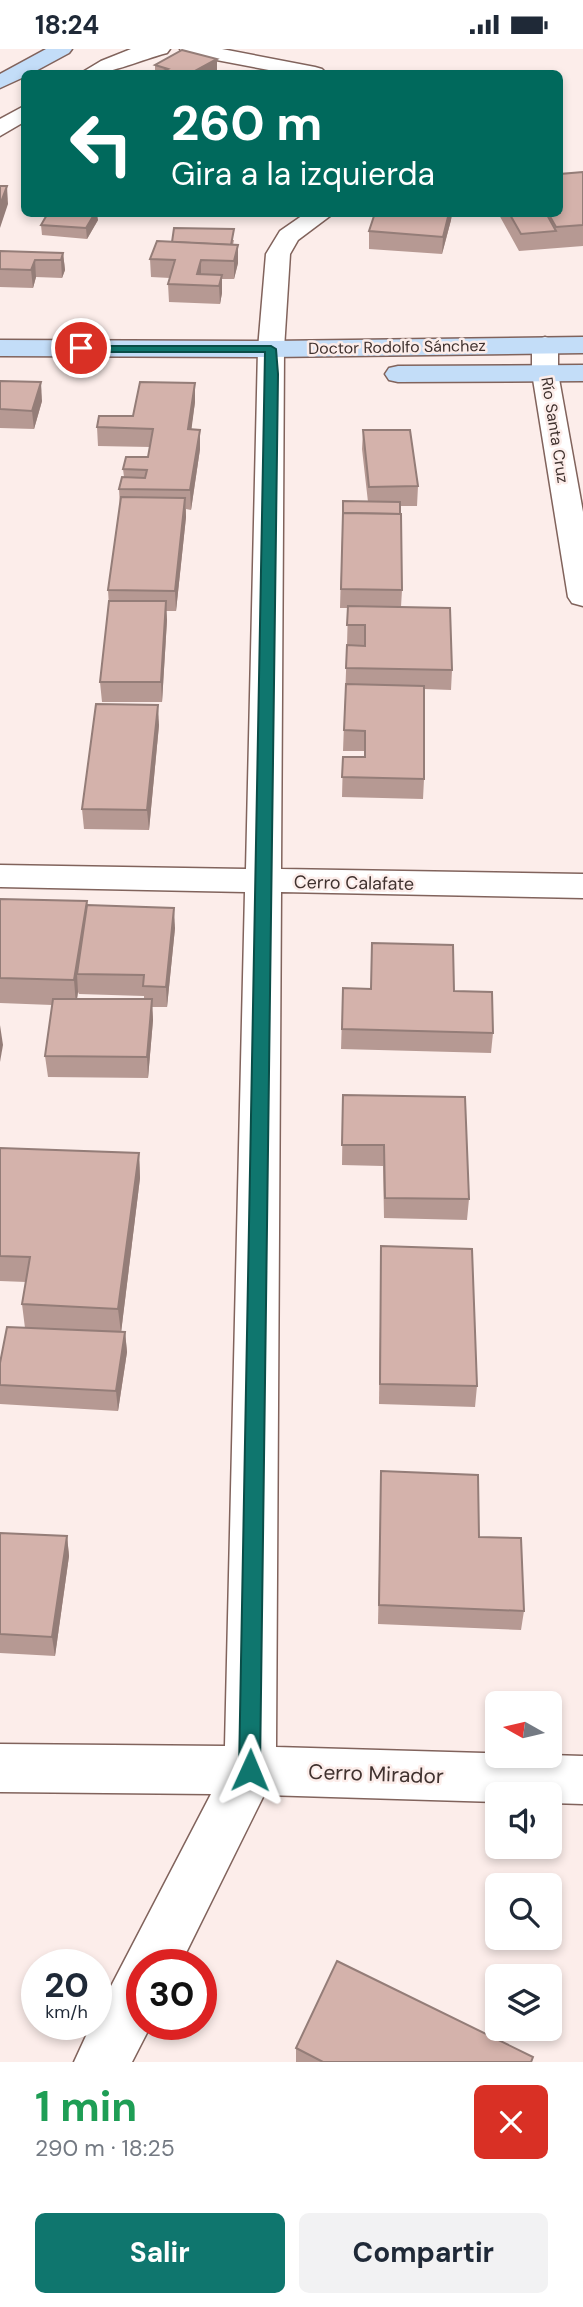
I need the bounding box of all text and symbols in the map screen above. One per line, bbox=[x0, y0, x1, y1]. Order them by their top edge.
text: 18:24 bbox=[35, 8, 99, 42]
text: 260 m bbox=[171, 91, 322, 155]
icon: left bbox=[56, 98, 147, 189]
text: Gira a la izquierda bbox=[171, 153, 435, 195]
pin bbox=[51, 318, 111, 378]
icon: arrive bbox=[62, 329, 100, 367]
street label: Doctor Rodolfo Sánchez bbox=[308, 335, 486, 359]
street label: Río Santa Cruz bbox=[536, 375, 574, 485]
street label: Cerro Calafate bbox=[294, 870, 414, 896]
north arrow bbox=[485, 1691, 562, 1767]
map controls bbox=[485, 1691, 562, 2041]
position arrow bbox=[213, 1733, 287, 1807]
street label: Cerro Mirador bbox=[308, 1758, 444, 1790]
button: sound bbox=[485, 1782, 562, 1859]
button: search bbox=[485, 1873, 562, 1950]
speed limit sign: 30 bbox=[126, 1949, 217, 2040]
text: 20 bbox=[44, 1962, 89, 2008]
button: layers bbox=[485, 1964, 562, 2041]
text: km/h bbox=[45, 2000, 88, 2024]
text: 1 min bbox=[35, 2079, 137, 2134]
button: close bbox=[474, 2085, 548, 2159]
text: 290 m · 18:25 bbox=[35, 2133, 175, 2163]
button: Salir bbox=[35, 2213, 285, 2293]
button: Compartir bbox=[299, 2213, 548, 2293]

